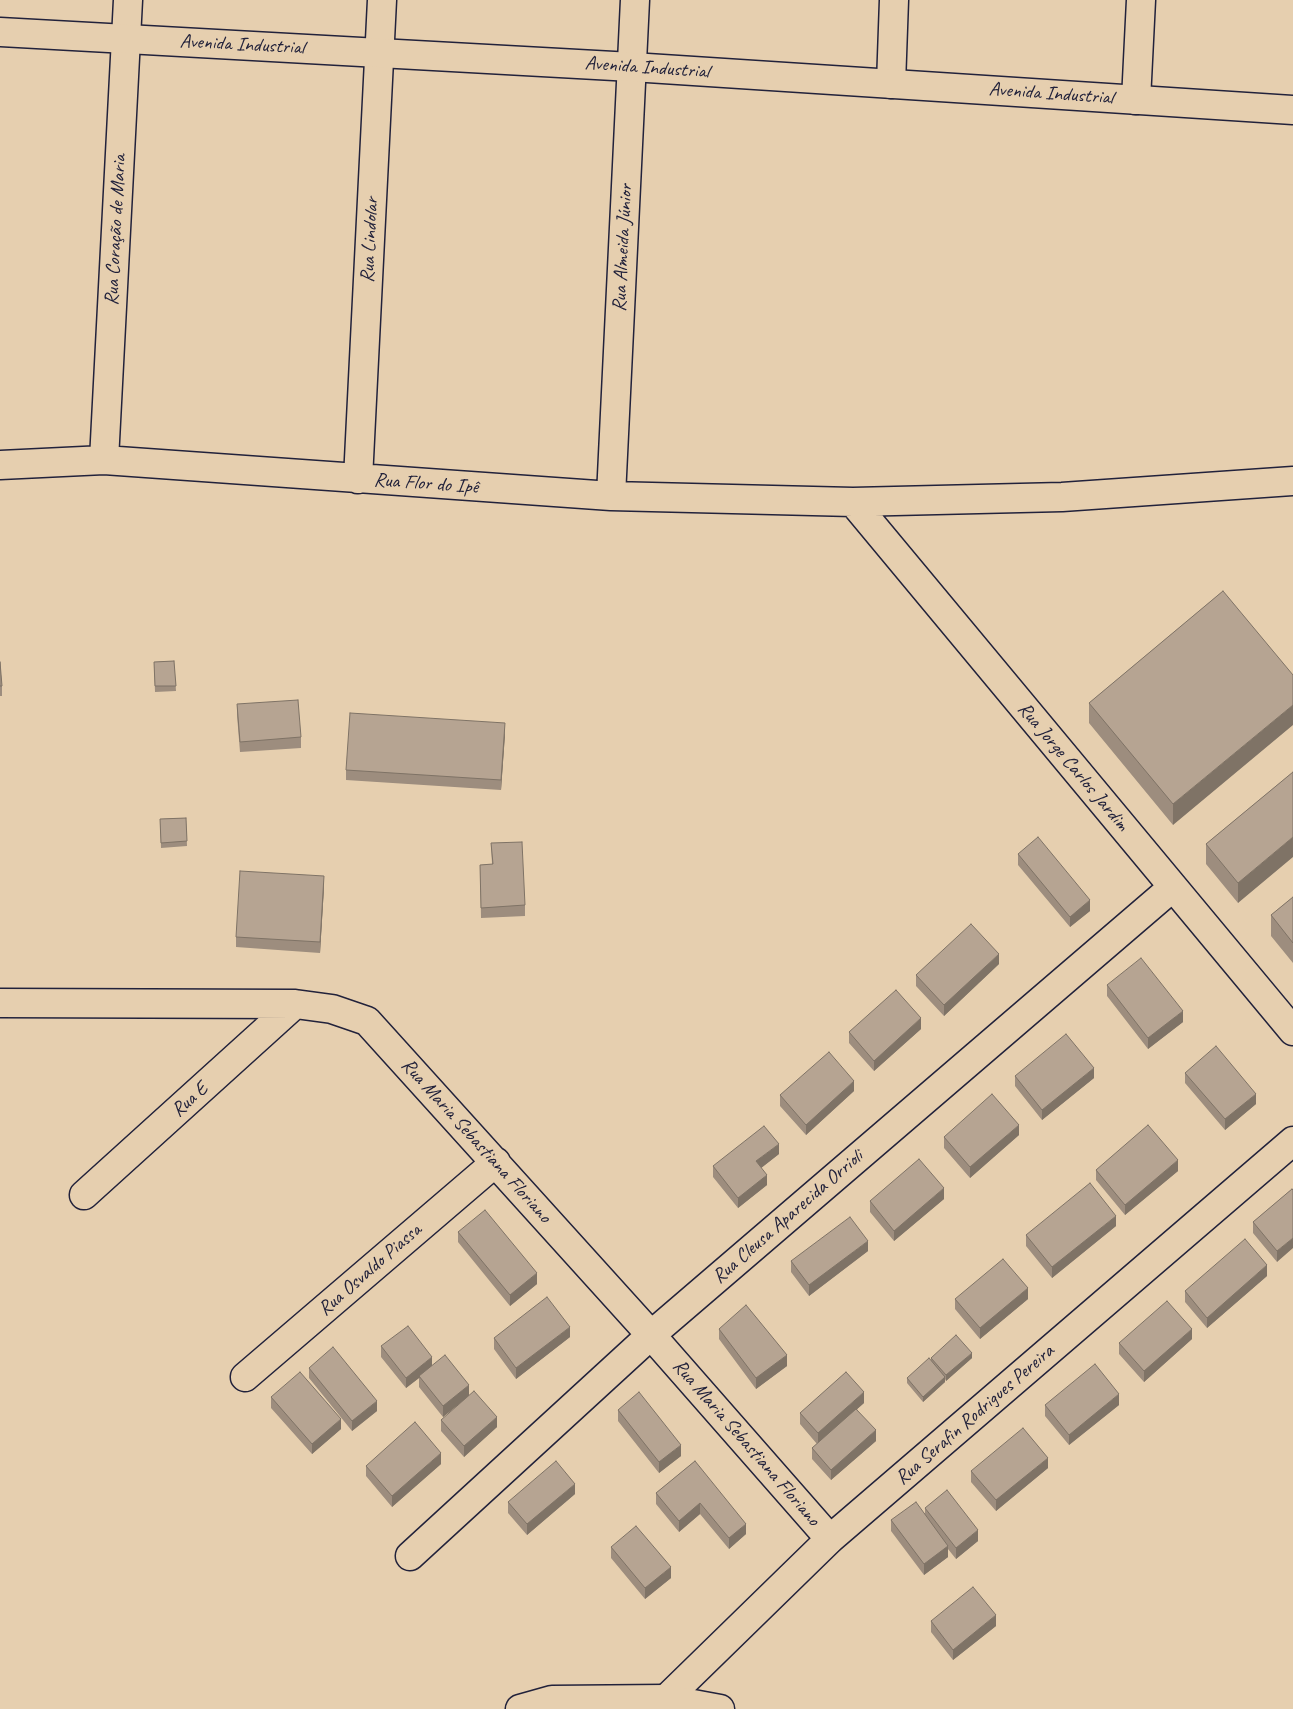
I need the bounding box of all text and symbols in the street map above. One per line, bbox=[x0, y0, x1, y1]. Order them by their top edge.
street label: Avenida Industrial bbox=[179, 30, 305, 60]
street label: Avenida Industrial bbox=[584, 52, 710, 84]
street label: Avenida Industrial bbox=[988, 78, 1114, 110]
street label: Rua Coração de Maria bbox=[100, 154, 132, 306]
street label: Rua Almeida Júnior bbox=[608, 184, 638, 312]
street label: Rua Lindolar bbox=[356, 197, 384, 283]
street label: Rua Flor do Ipê bbox=[373, 468, 479, 500]
street label: Rua Jorge Carlos Jardim bbox=[1012, 698, 1134, 836]
street label: Rua Maria Sebastiana Floriano bbox=[396, 1054, 556, 1228]
street label: Rua E bbox=[167, 1077, 213, 1123]
street label: Rua Cleusa Aparecida Orrioli bbox=[708, 1145, 868, 1289]
street label: Rua Osvaldo Piassa bbox=[313, 1219, 427, 1321]
street label: Rua Serafin Rodrigues Pereira bbox=[891, 1340, 1059, 1490]
street label: Rua Maria Sebastiana Floriano bbox=[667, 1355, 825, 1531]

